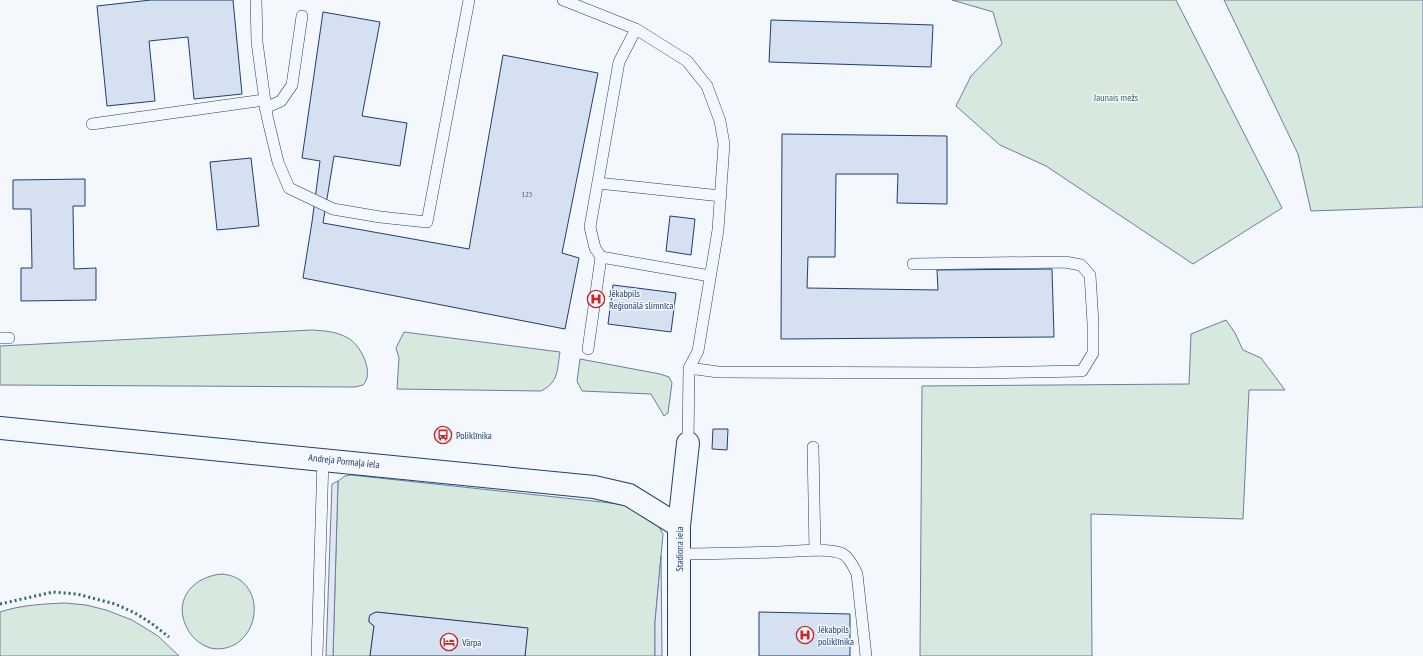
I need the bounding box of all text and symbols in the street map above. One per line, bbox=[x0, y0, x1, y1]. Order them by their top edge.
park label: Jaunais mežs bbox=[1093, 91, 1139, 104]
house number: 125 bbox=[522, 189, 532, 199]
place label: Jēkabpils Reģionālā slimnīca bbox=[608, 287, 674, 312]
hospital icon: Jēkabpils Reģionālā slimnīca bbox=[586, 289, 606, 309]
bus stop icon: Poliklīnika bbox=[433, 425, 453, 445]
place label: Poliklīnika bbox=[456, 429, 492, 442]
street label: Andreja Pormaļa iela bbox=[308, 451, 380, 471]
street label: Stadiona iela bbox=[673, 527, 686, 572]
place label: Jēkabpils poliklīnika bbox=[817, 623, 854, 648]
hospital icon: Jēkabpils poliklīnika bbox=[795, 625, 815, 645]
hotel icon: Vārpa bbox=[439, 632, 459, 652]
place label: Vārpa bbox=[461, 636, 481, 649]

